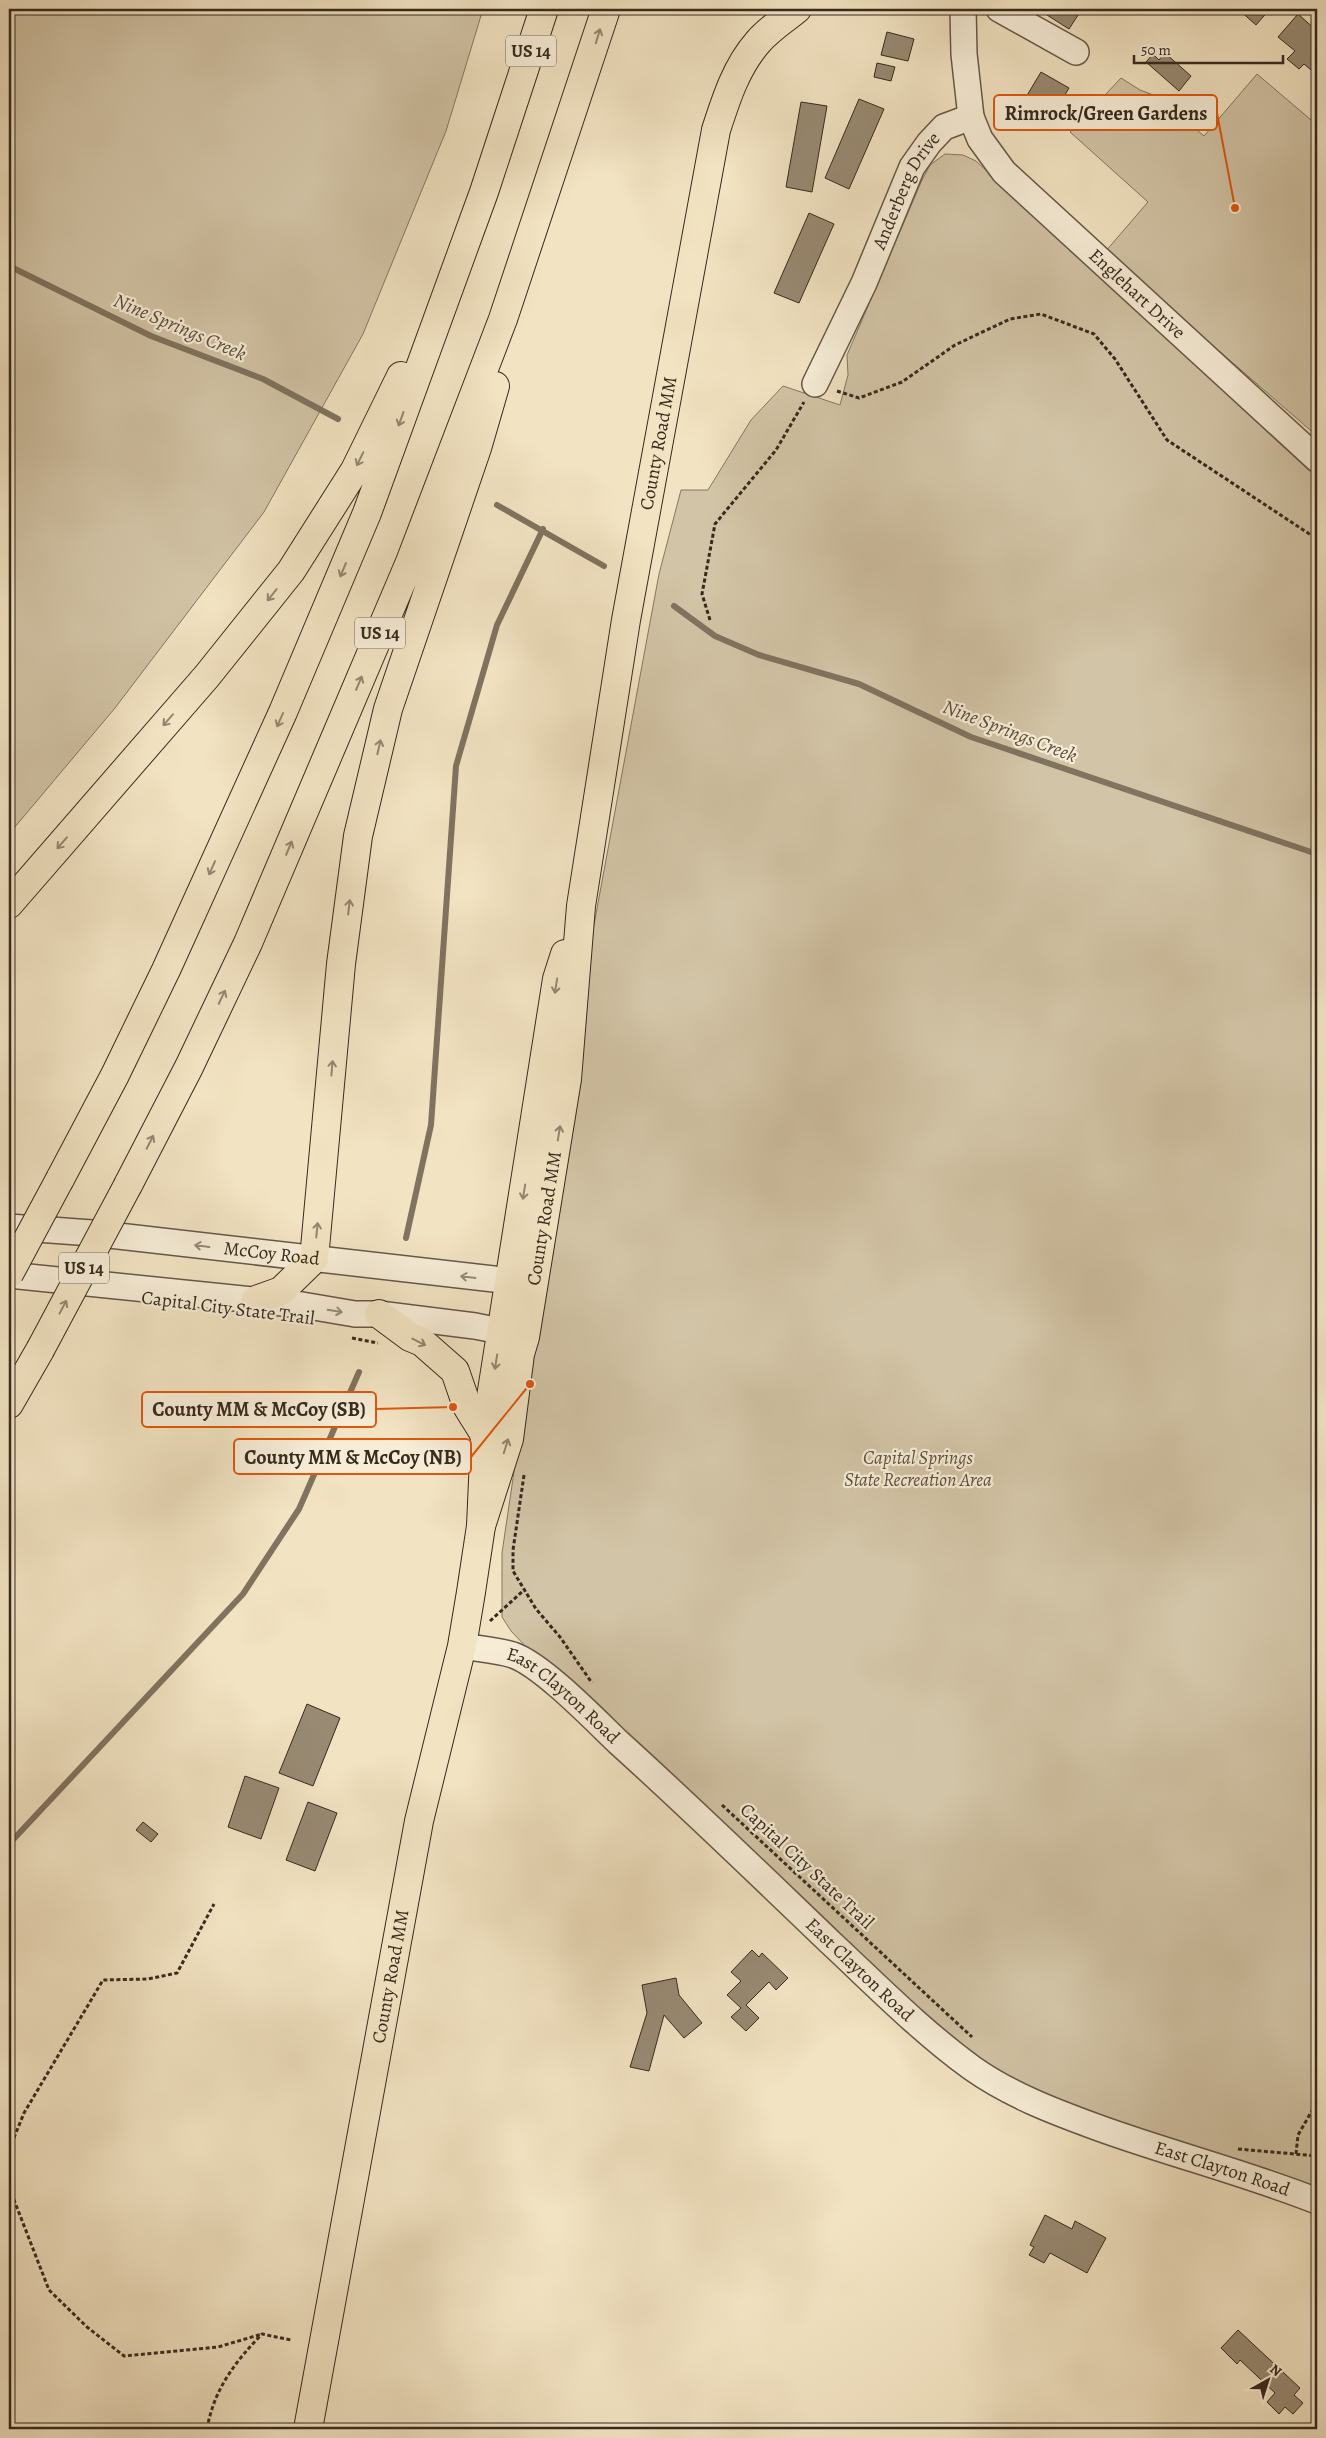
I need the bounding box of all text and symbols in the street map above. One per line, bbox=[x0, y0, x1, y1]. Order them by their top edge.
one-way arrow bbox=[594, 28, 604, 44]
scale bar bbox=[1134, 32, 1282, 64]
road number: US 14 bbox=[506, 36, 556, 66]
text: 50 m bbox=[1141, 40, 1171, 60]
callout: Rimrock/Green Gardens bbox=[994, 95, 1217, 130]
text: Rimrock/Green Gardens bbox=[1005, 100, 1207, 127]
street label: Anderberg Drive bbox=[866, 126, 946, 254]
street label: Englehart Drive bbox=[1083, 243, 1191, 345]
water label: Nine Springs Creek bbox=[110, 287, 251, 367]
street label: County Road MM bbox=[633, 374, 684, 512]
one-way arrow bbox=[396, 411, 405, 426]
one-way arrow bbox=[355, 451, 364, 466]
one-way arrow bbox=[337, 562, 347, 577]
one-way arrow bbox=[266, 588, 277, 601]
road number: US 14 bbox=[355, 618, 405, 648]
one-way arrow bbox=[355, 676, 365, 691]
water label: Nine Springs Creek bbox=[939, 693, 1081, 769]
one-way arrow bbox=[274, 712, 284, 727]
one-way arrow bbox=[162, 714, 174, 727]
one-way arrow bbox=[375, 740, 384, 756]
one-way arrow bbox=[56, 836, 67, 849]
one-way arrow bbox=[284, 841, 294, 856]
one-way arrow bbox=[207, 860, 217, 875]
one-way arrow bbox=[344, 899, 354, 915]
one-way arrow bbox=[550, 978, 560, 994]
one-way arrow bbox=[218, 990, 227, 1005]
one-way arrow bbox=[327, 1060, 336, 1076]
one-way arrow bbox=[554, 1125, 564, 1141]
one-way arrow bbox=[146, 1135, 155, 1150]
street label: County Road MM bbox=[521, 1149, 568, 1287]
one-way arrow bbox=[519, 1183, 529, 1199]
one-way arrow bbox=[312, 1222, 321, 1238]
street label: McCoy Road bbox=[222, 1235, 322, 1272]
one-way arrow bbox=[195, 1241, 211, 1251]
road number: US 14 bbox=[59, 1252, 109, 1284]
one-way arrow bbox=[460, 1272, 476, 1282]
street label: Capital City State Trail bbox=[140, 1284, 317, 1332]
one-way arrow bbox=[59, 1300, 68, 1315]
one-way arrow bbox=[327, 1306, 343, 1316]
one-way arrow bbox=[411, 1338, 426, 1347]
one-way arrow bbox=[491, 1354, 501, 1370]
callout: County MM & McCoy (SB) bbox=[142, 1392, 376, 1427]
text: County MM & McCoy (SB) bbox=[152, 1396, 366, 1423]
callout: County MM & McCoy (NB) bbox=[234, 1439, 471, 1474]
one-way arrow bbox=[502, 1439, 512, 1455]
text: County MM & McCoy (NB) bbox=[244, 1444, 462, 1471]
park label: Capital Springs State Recreation Area bbox=[844, 1445, 992, 1493]
street label: East Clayton Road bbox=[503, 1641, 626, 1750]
street label: Capital City State Trail bbox=[734, 1797, 880, 1935]
street label: County Road MM bbox=[366, 1907, 416, 2046]
street label: East Clayton Road bbox=[800, 1912, 920, 2028]
street label: East Clayton Road bbox=[1151, 2135, 1294, 2203]
north arrow bbox=[1244, 2356, 1294, 2406]
text: N bbox=[1266, 2360, 1286, 2381]

